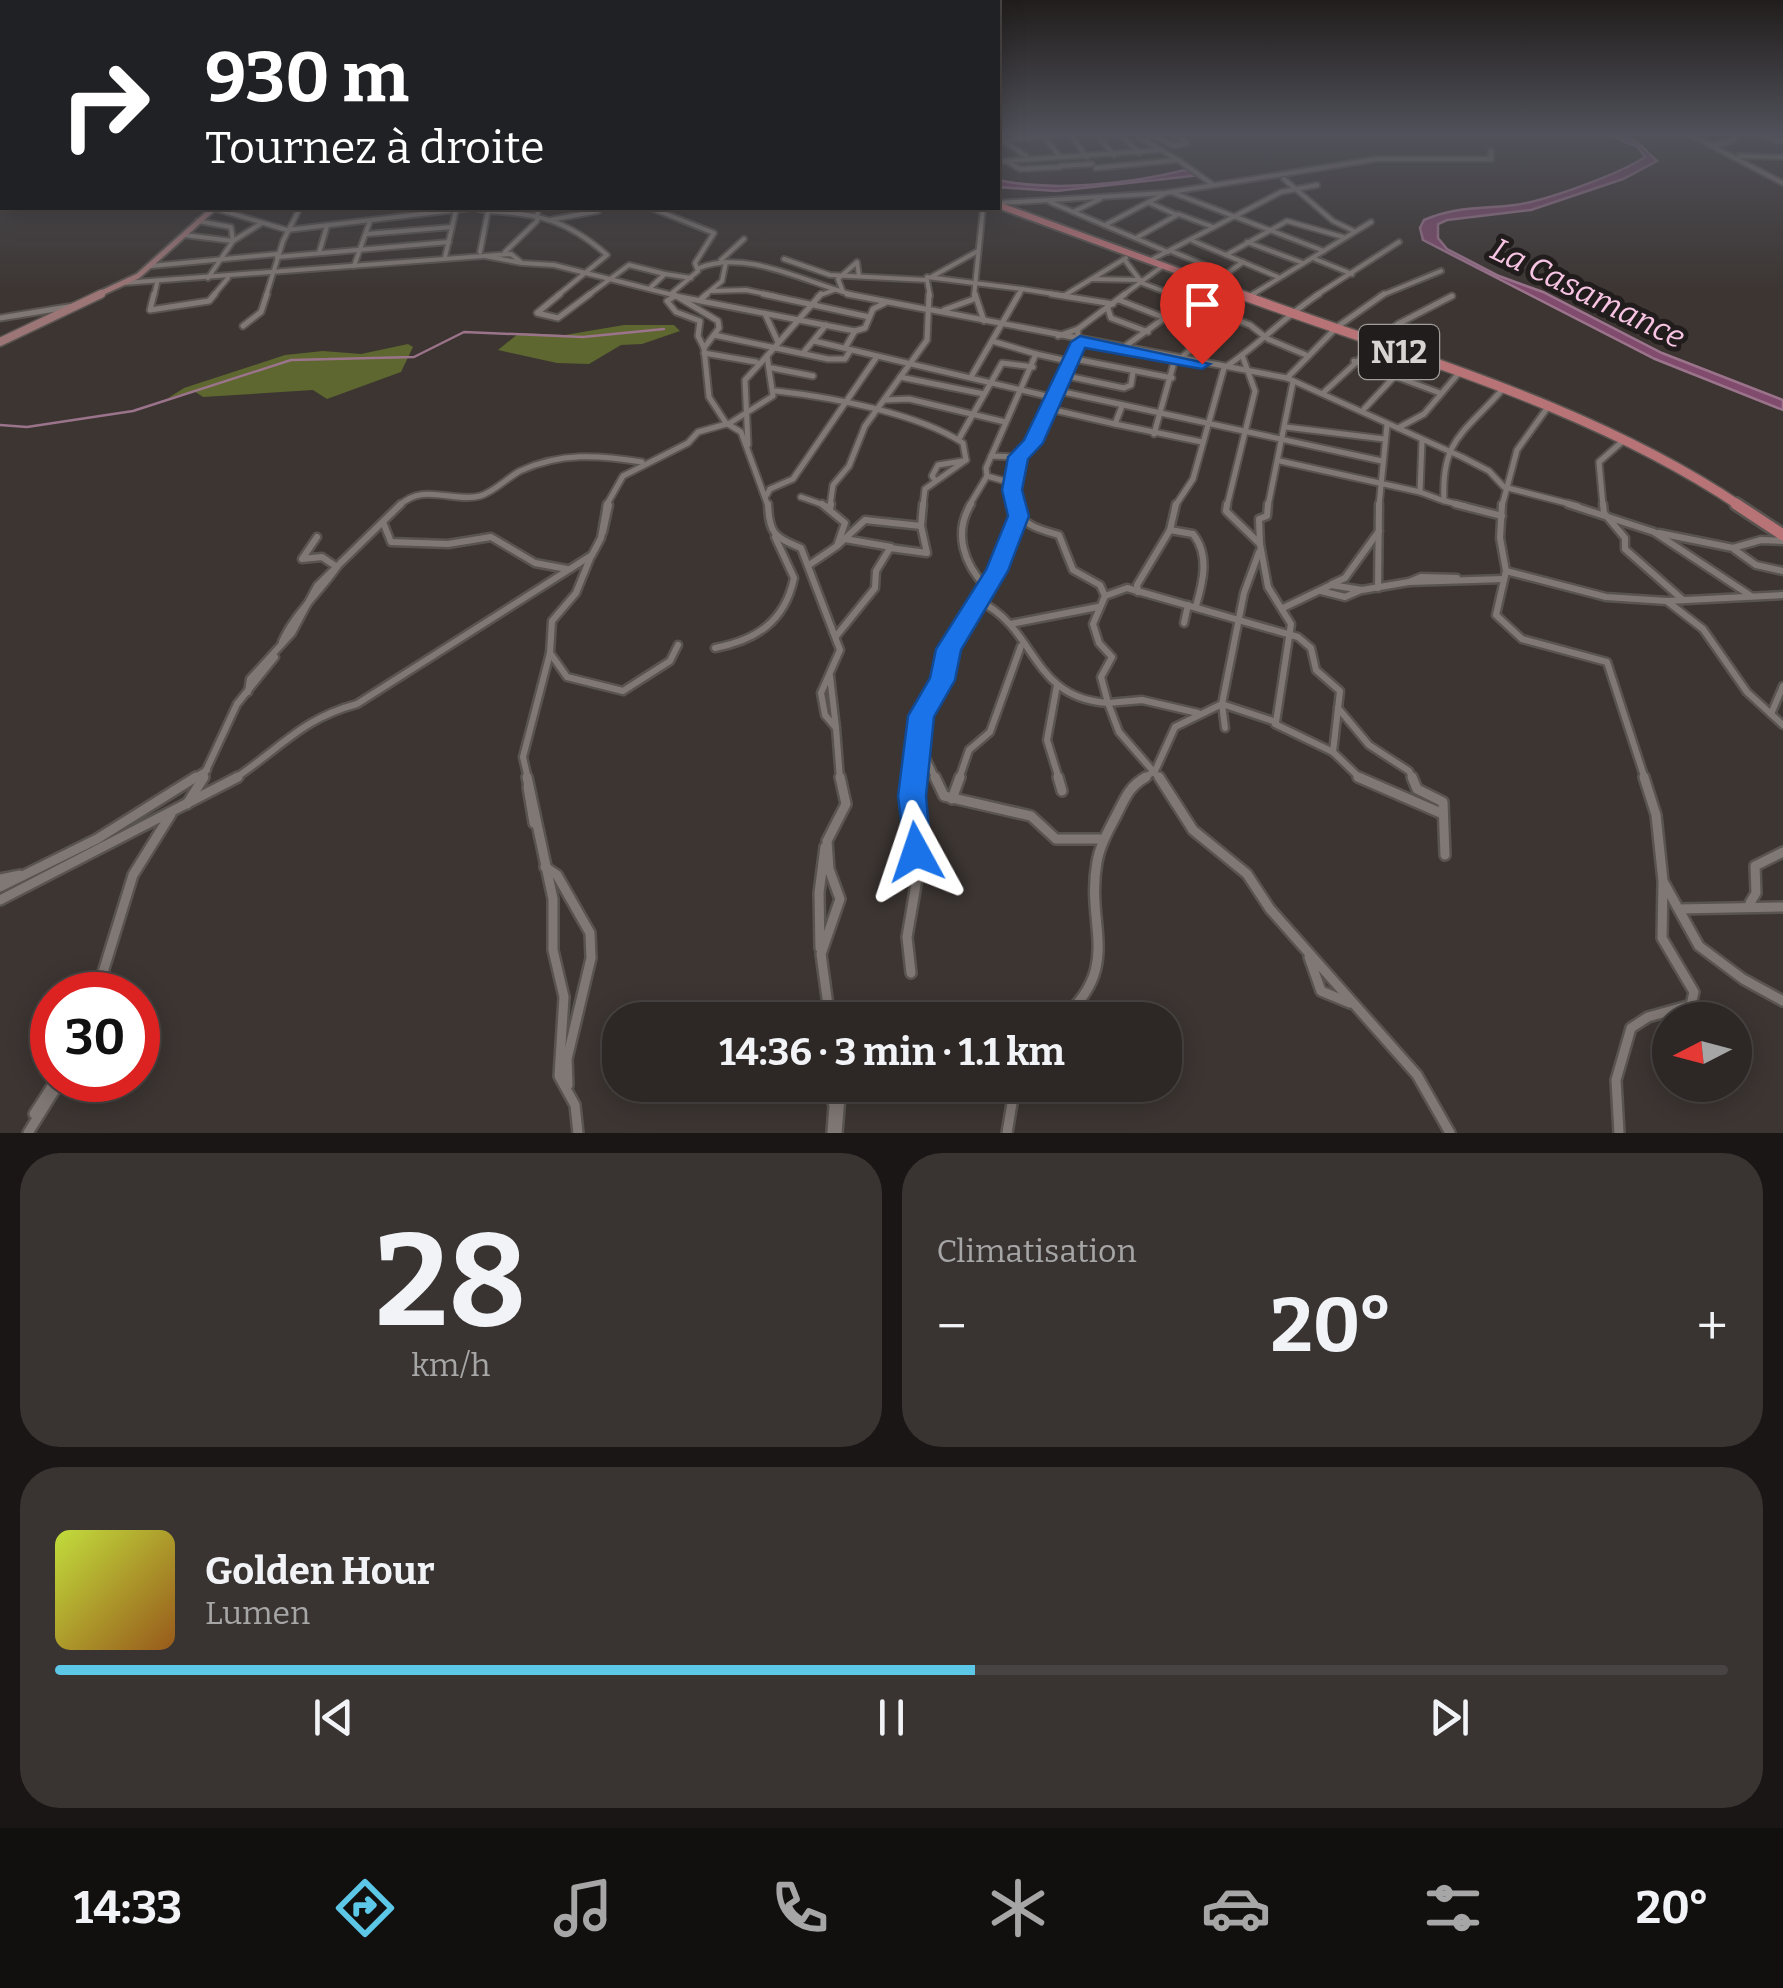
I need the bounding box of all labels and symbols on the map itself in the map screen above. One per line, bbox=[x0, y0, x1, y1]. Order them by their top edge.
water label: La Casamance bbox=[1485, 230, 1691, 356]
pin bbox=[1160, 262, 1245, 365]
road number: N12 bbox=[1359, 325, 1439, 379]
position arrow bbox=[864, 800, 968, 904]
speed limit sign: 30 bbox=[30, 972, 160, 1102]
north arrow bbox=[1652, 1002, 1752, 1102]

